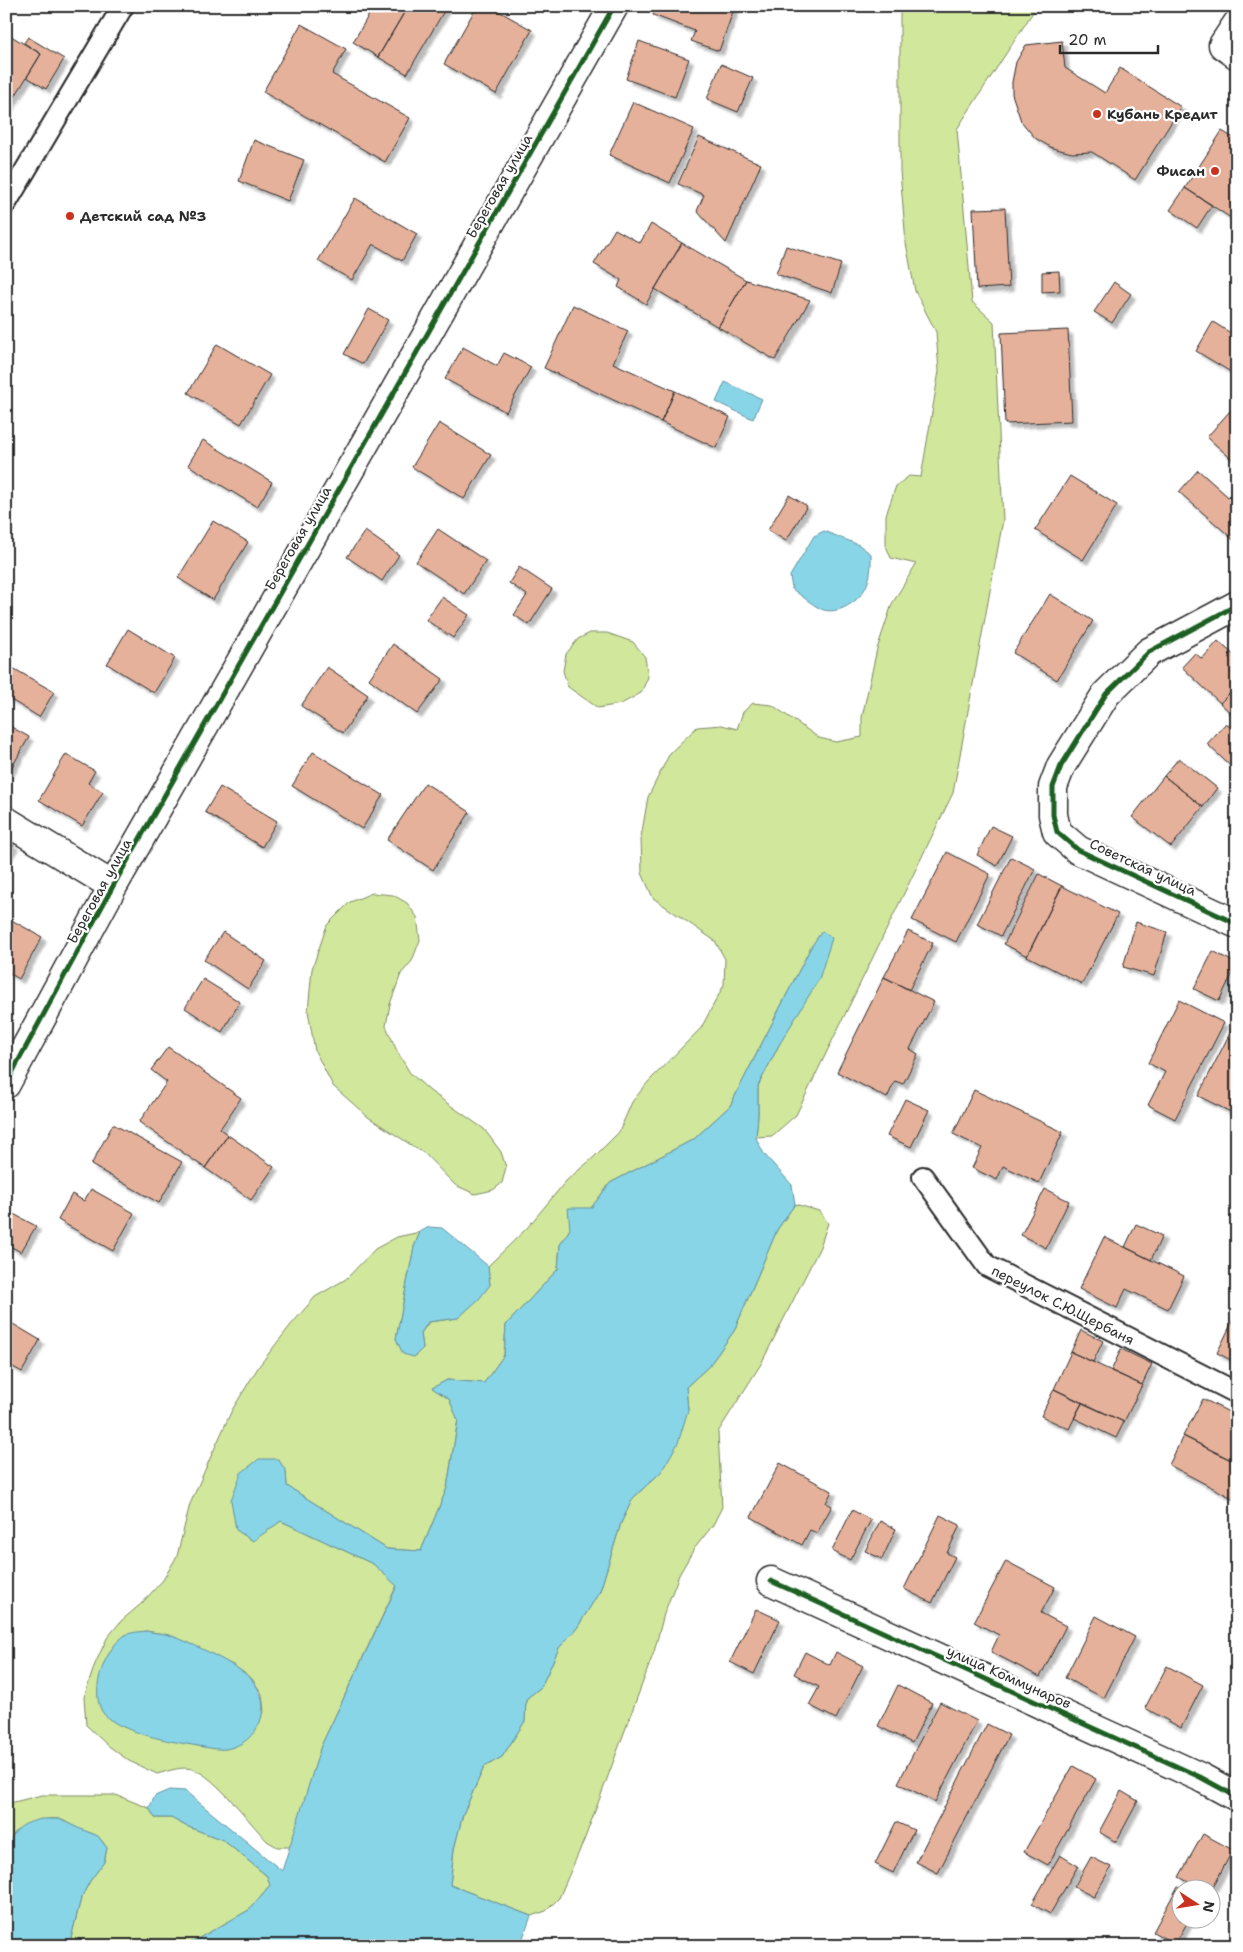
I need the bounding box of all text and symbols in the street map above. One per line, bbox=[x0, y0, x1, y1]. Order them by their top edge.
scale bar bbox=[1060, 22, 1158, 54]
text: 20 m bbox=[1068, 30, 1107, 50]
place label: Кубань Кредит bbox=[1107, 105, 1218, 123]
marker: Кубань Кредит bbox=[1091, 108, 1103, 120]
street label: Береговая улица bbox=[462, 130, 536, 241]
place label: Фисан bbox=[1157, 162, 1205, 180]
marker: Фисан bbox=[1209, 165, 1221, 177]
place label: Детский сад №3 bbox=[80, 207, 207, 225]
marker: Детский сад №3 bbox=[64, 210, 76, 222]
street label: Береговая улица bbox=[261, 482, 335, 593]
street label: Советская улица bbox=[1087, 834, 1200, 900]
street label: Береговая улица bbox=[63, 835, 135, 947]
street label: переулок С.Ю.Щербаня bbox=[989, 1261, 1137, 1349]
street label: улица Коммунаров bbox=[944, 1641, 1074, 1713]
north arrow bbox=[1170, 1880, 1220, 1930]
text: N bbox=[1199, 1899, 1219, 1914]

